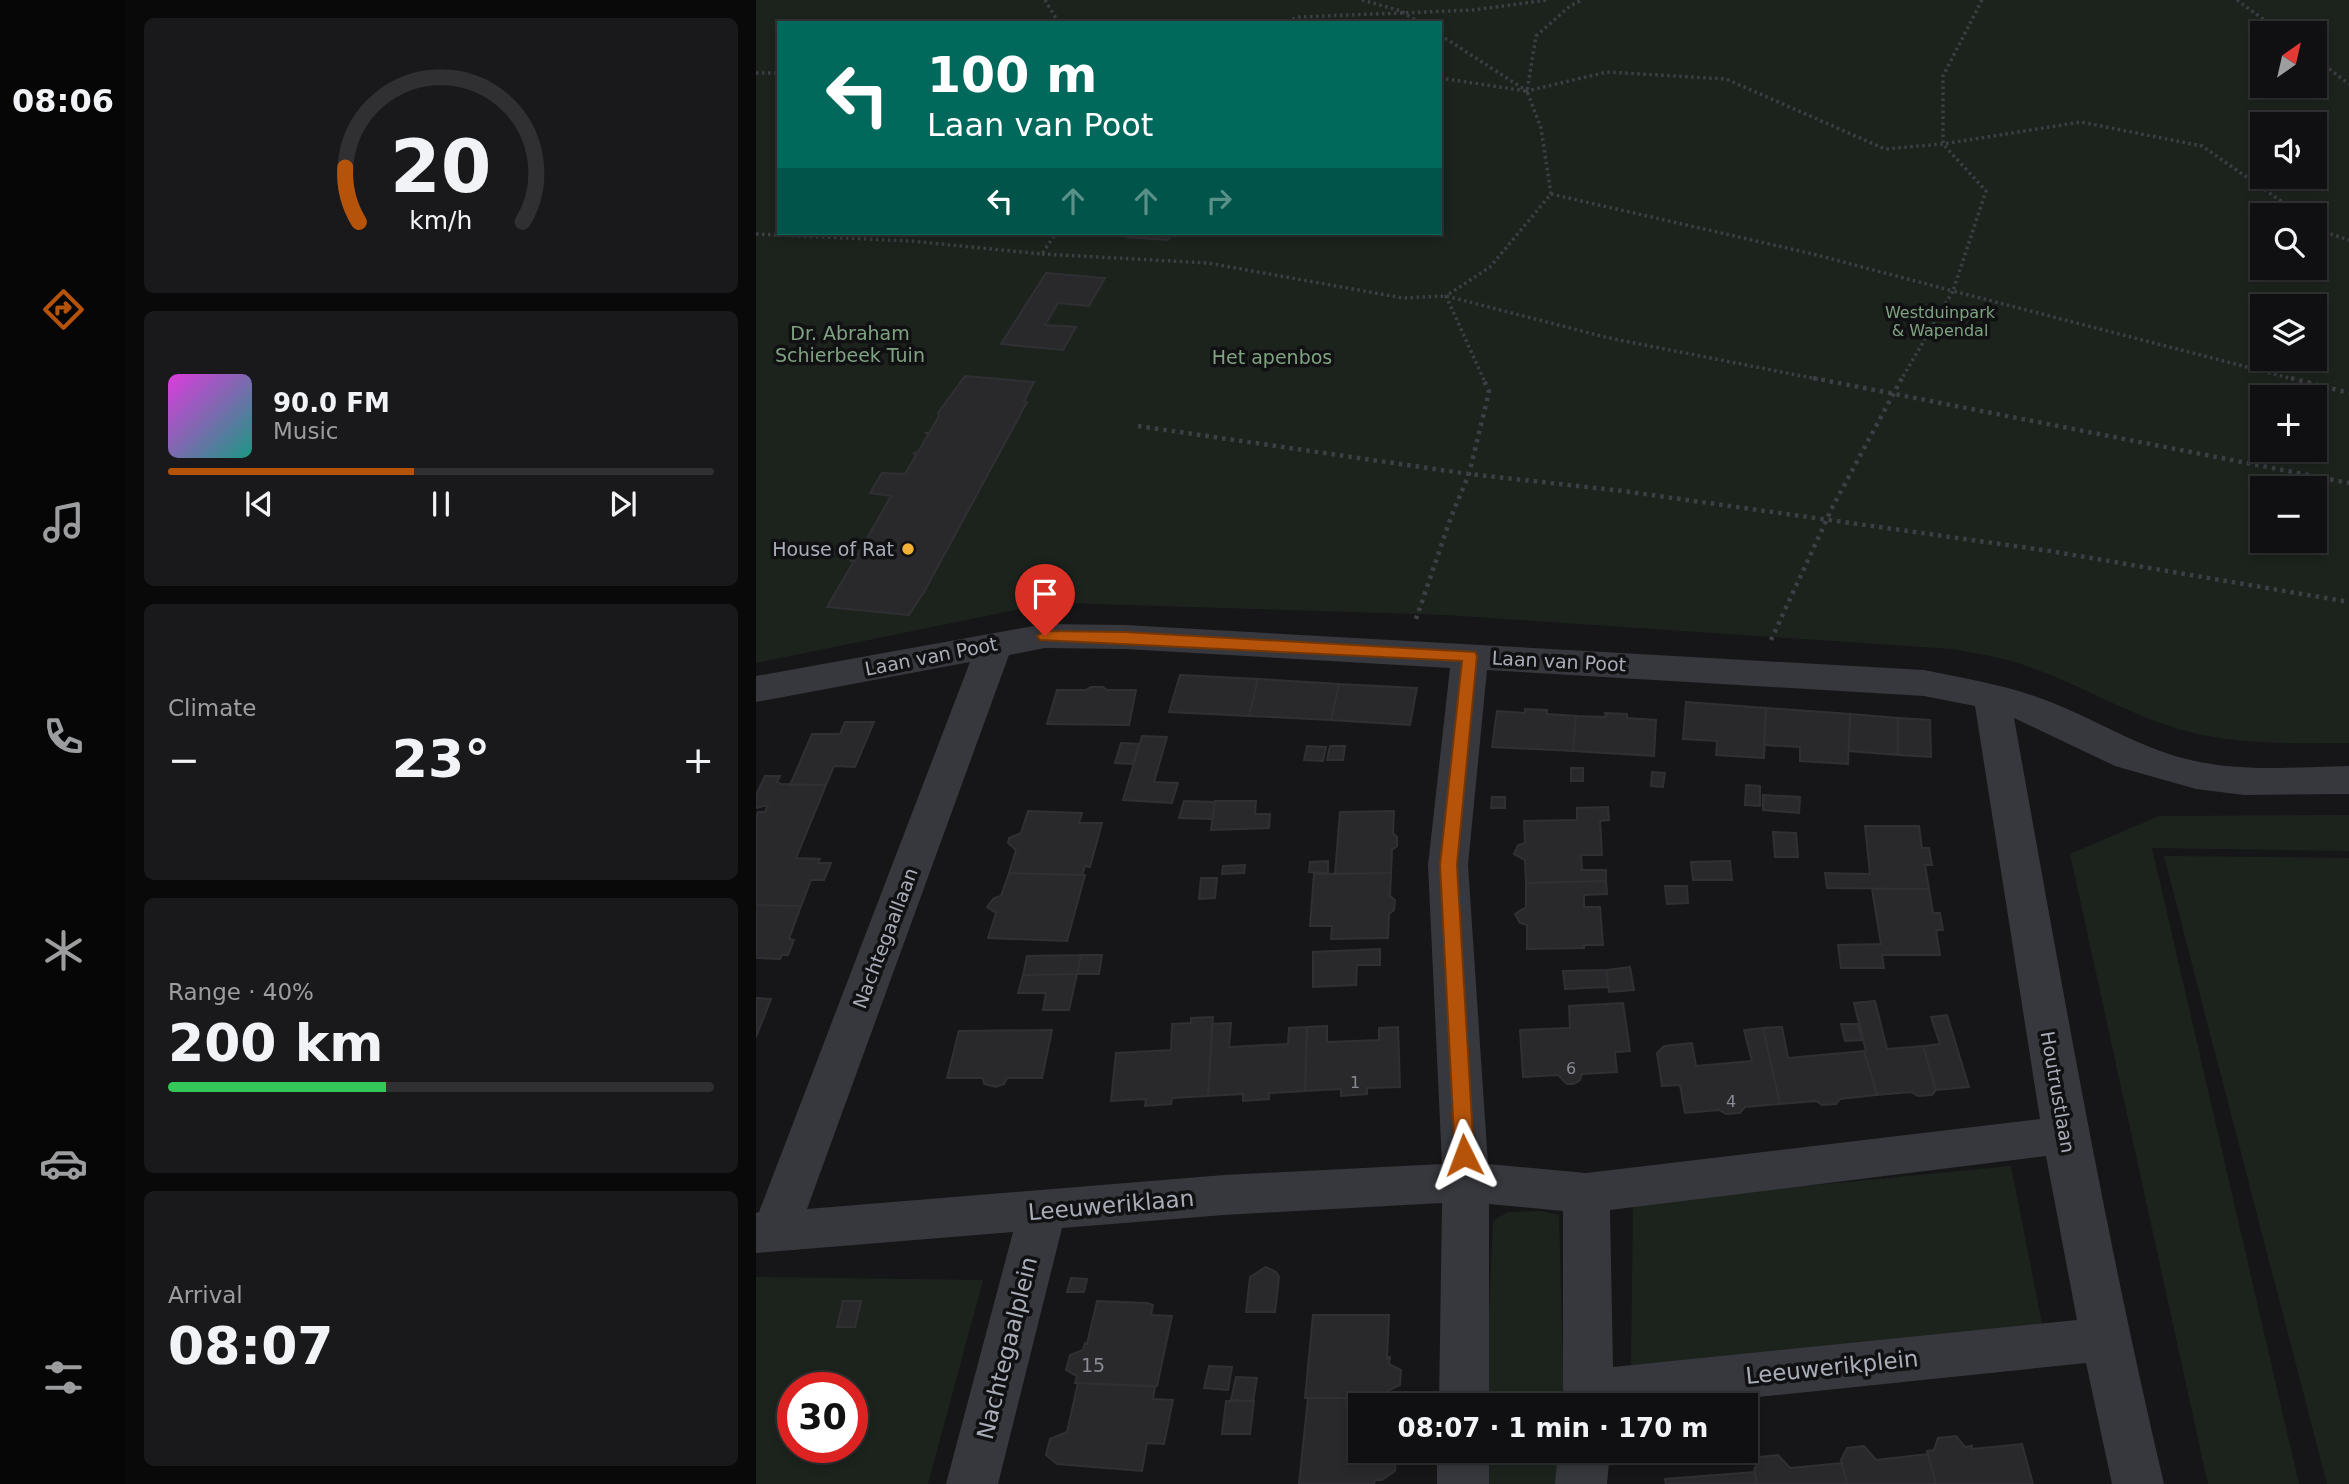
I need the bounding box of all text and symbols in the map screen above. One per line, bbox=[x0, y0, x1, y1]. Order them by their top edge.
north arrow bbox=[2250, 21, 2328, 98]
map controls bbox=[2250, 21, 2327, 553]
text: 100 m bbox=[927, 47, 1097, 104]
icon: left bbox=[812, 49, 903, 140]
text: 08:06 bbox=[12, 82, 114, 120]
text: Laan van Poot bbox=[927, 106, 1153, 144]
button: sound bbox=[2250, 112, 2327, 189]
text: 20 bbox=[390, 124, 492, 209]
icon: left bbox=[981, 182, 1019, 220]
icon: ahead bbox=[1054, 182, 1092, 220]
icon: ahead bbox=[1127, 182, 1165, 220]
icon: right bbox=[1200, 182, 1238, 220]
button: search bbox=[2250, 203, 2327, 280]
text: km/h bbox=[409, 205, 473, 234]
icon: directions bbox=[39, 285, 88, 334]
button: layers bbox=[2250, 294, 2327, 371]
park label: Westduinpark & Wapendal bbox=[1885, 303, 1996, 340]
park label: Dr. Abraham Schierbeek Tuin bbox=[775, 322, 925, 366]
park label: Het apenbos bbox=[1212, 346, 1332, 368]
button: + bbox=[2250, 385, 2327, 462]
text: 90.0 FM bbox=[273, 388, 390, 418]
text: Music bbox=[273, 418, 338, 444]
button: − bbox=[2250, 476, 2327, 553]
icon: previous bbox=[240, 485, 278, 523]
icon: pause bbox=[422, 485, 460, 523]
icon: next bbox=[604, 485, 642, 523]
icon: music bbox=[39, 498, 88, 547]
place label: House of Rat bbox=[772, 538, 894, 560]
marker: House of Rat bbox=[900, 541, 916, 557]
pin bbox=[1015, 564, 1075, 636]
icon: arrive bbox=[1026, 575, 1064, 613]
street label: Laan van Poot bbox=[863, 632, 999, 680]
street label: Laan van Poot bbox=[1491, 646, 1627, 676]
text: Climate bbox=[168, 695, 257, 721]
icon: phone bbox=[39, 712, 88, 761]
text: 23° bbox=[392, 729, 490, 789]
text: − bbox=[168, 738, 200, 782]
text: + bbox=[682, 738, 714, 782]
street label: Nachtegaallaan bbox=[848, 865, 922, 1011]
icon: climate bbox=[39, 926, 88, 975]
text: Range · 40% bbox=[168, 979, 314, 1005]
text: 200 km bbox=[168, 1013, 383, 1073]
street label: Houtrustlaan bbox=[2036, 1029, 2080, 1155]
house number: 6 bbox=[1566, 1059, 1576, 1078]
house number: 1 bbox=[1350, 1073, 1360, 1092]
house number: 4 bbox=[1726, 1092, 1736, 1111]
position arrow bbox=[1427, 1118, 1501, 1192]
icon: car bbox=[39, 1139, 88, 1188]
street label: Leeuweriklaan bbox=[1027, 1185, 1195, 1225]
street label: Nachtegaalplein bbox=[972, 1254, 1042, 1442]
text: Arrival bbox=[168, 1282, 243, 1308]
text: 08:07 bbox=[168, 1316, 334, 1376]
street label: Leeuwerikplein bbox=[1744, 1345, 1920, 1389]
icon: filters bbox=[39, 1353, 88, 1402]
house number: 15 bbox=[1081, 1354, 1105, 1376]
speed limit sign: 30 bbox=[777, 1372, 868, 1463]
text: 08:07 · 1 min · 170 m bbox=[1398, 1413, 1708, 1443]

